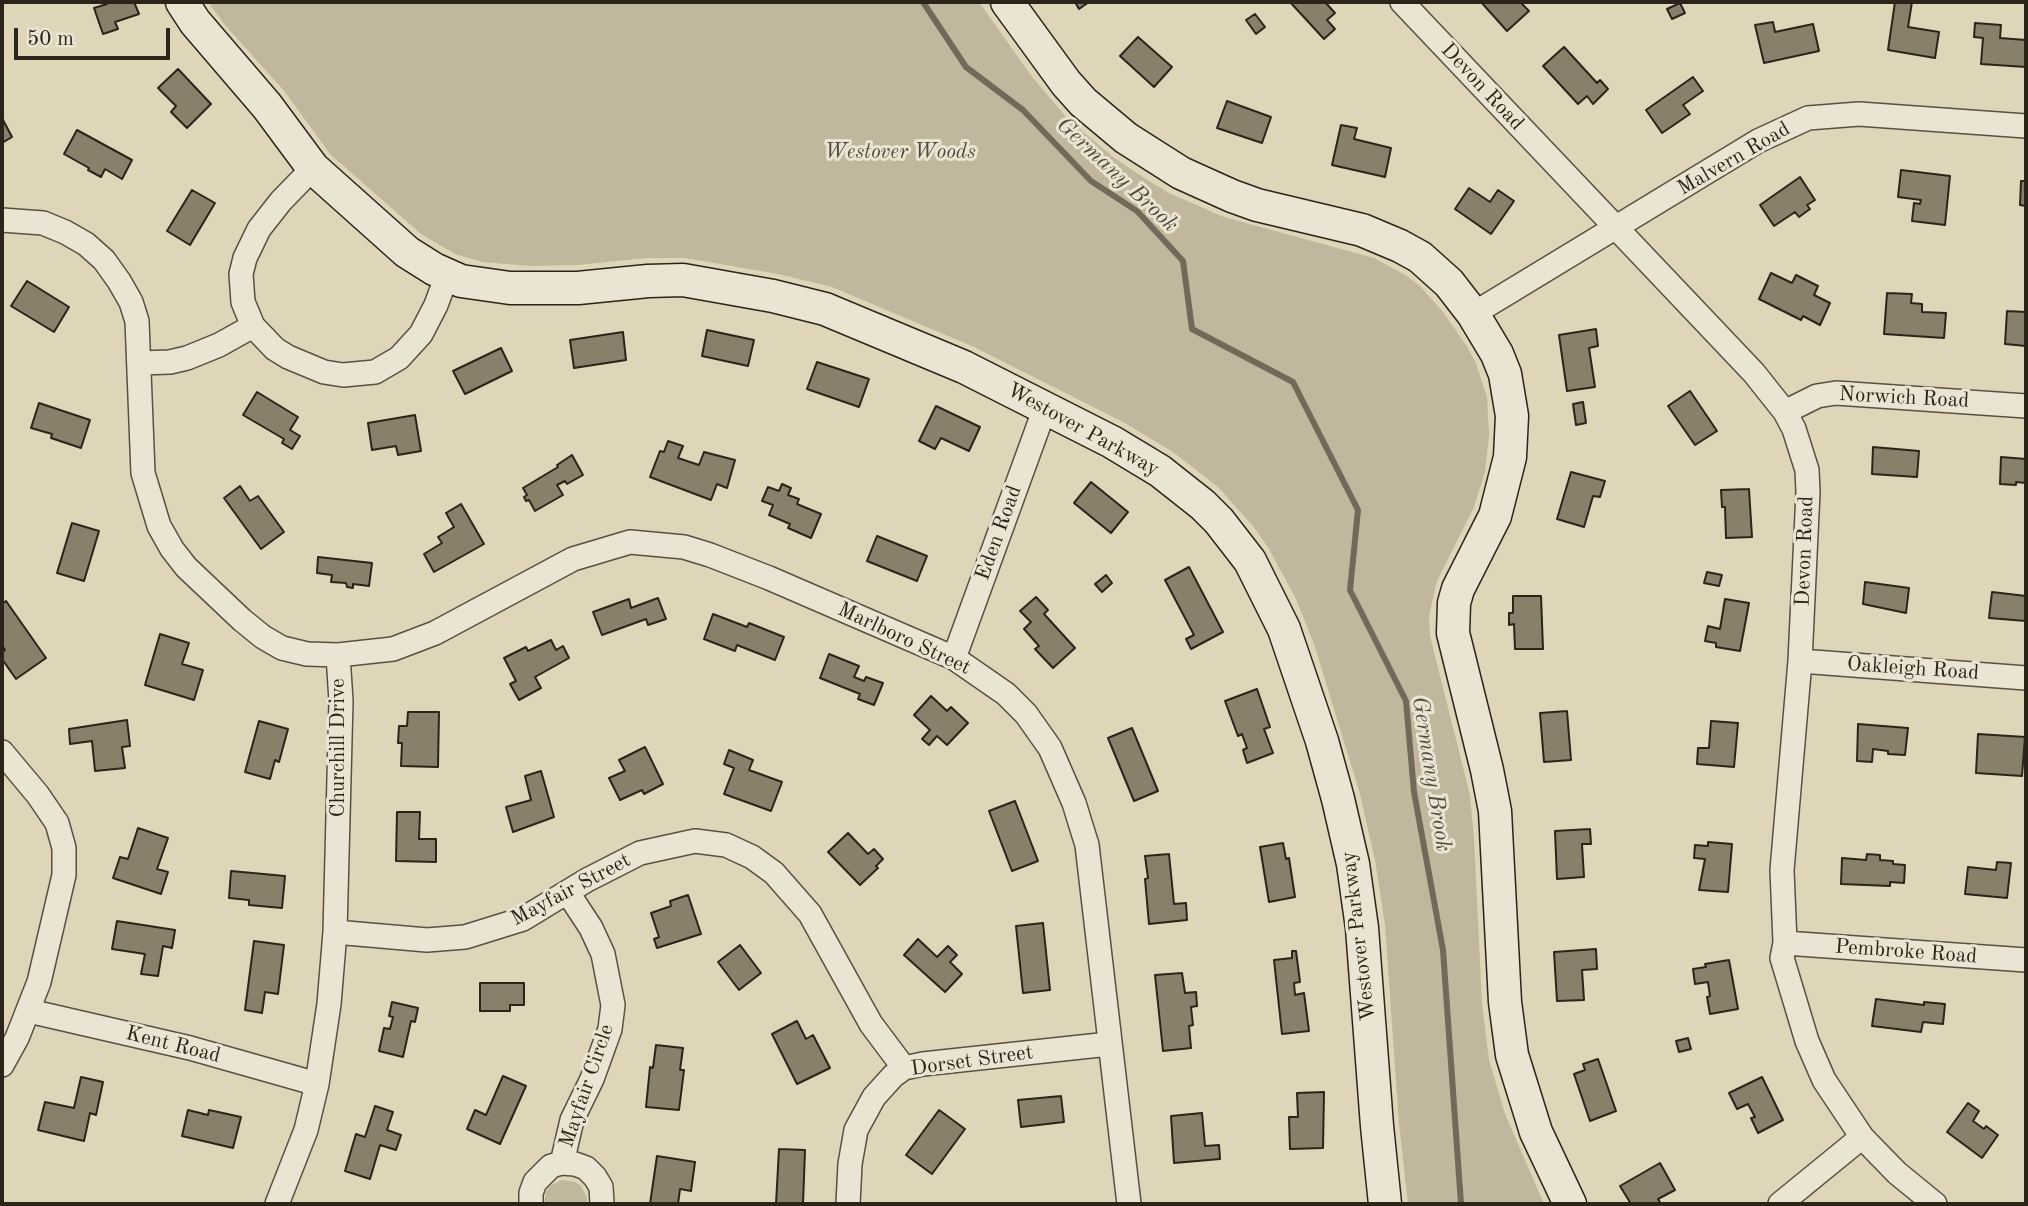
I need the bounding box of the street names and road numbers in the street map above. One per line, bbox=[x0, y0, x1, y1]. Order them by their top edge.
street label: Devon Road bbox=[1435, 38, 1529, 136]
street label: Malvern Road bbox=[1673, 117, 1795, 201]
street label: Westover Parkway bbox=[1002, 378, 1164, 482]
street label: Norwich Road bbox=[1838, 382, 1970, 414]
street label: Eden Road bbox=[970, 482, 1028, 584]
street label: Devon Road bbox=[1790, 495, 1820, 607]
street label: Marlboro Street bbox=[833, 597, 975, 681]
street label: Oakleigh Road bbox=[1846, 652, 1980, 686]
street label: Churchill Drive bbox=[325, 678, 351, 818]
street label: Mayfair Street bbox=[507, 848, 635, 932]
street label: Westover Parkway bbox=[1336, 850, 1382, 1022]
street label: Pembroke Road bbox=[1834, 934, 1978, 970]
street label: Kent Road bbox=[123, 1021, 223, 1069]
street label: Mayfair Circle bbox=[554, 1021, 620, 1151]
street label: Dorset Street bbox=[909, 1040, 1035, 1082]

